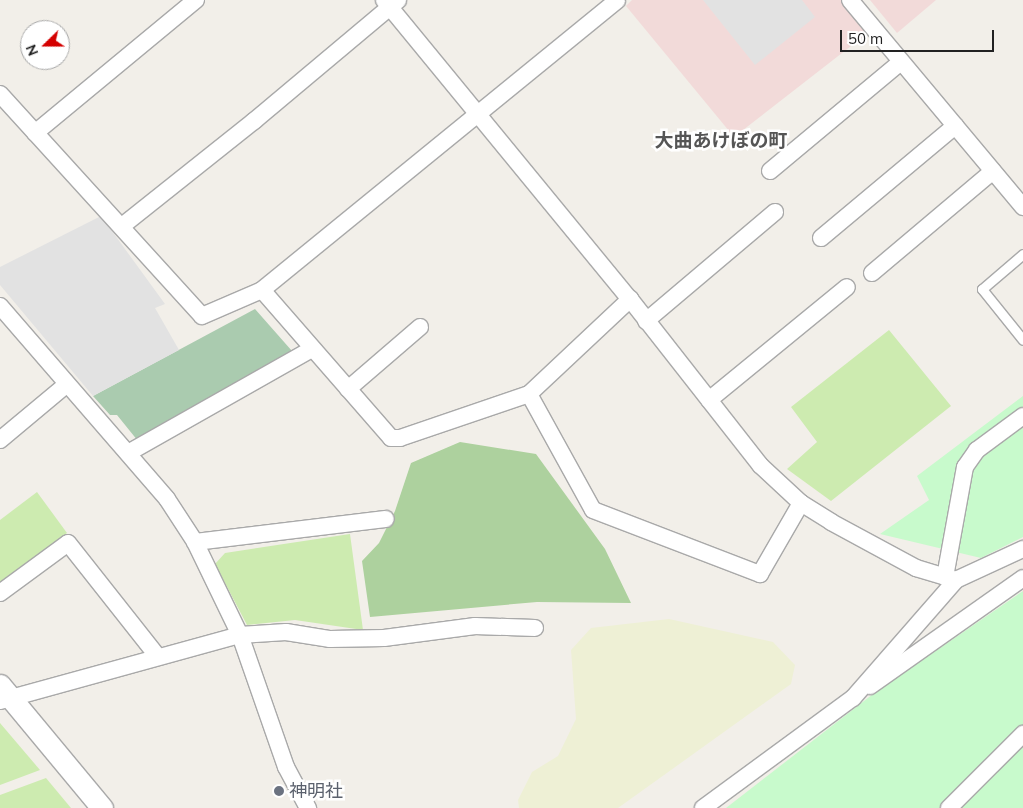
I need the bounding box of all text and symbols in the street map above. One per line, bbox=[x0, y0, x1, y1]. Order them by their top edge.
north arrow bbox=[20, 20, 70, 70]
scale bar bbox=[843, 20, 997, 52]
text: 50 m bbox=[848, 29, 883, 48]
text: N bbox=[22, 42, 42, 59]
district label: 大曲あけぼの町 bbox=[655, 130, 787, 152]
place label: 神明社 bbox=[289, 780, 343, 802]
marker: 神明社 bbox=[273, 785, 285, 797]

